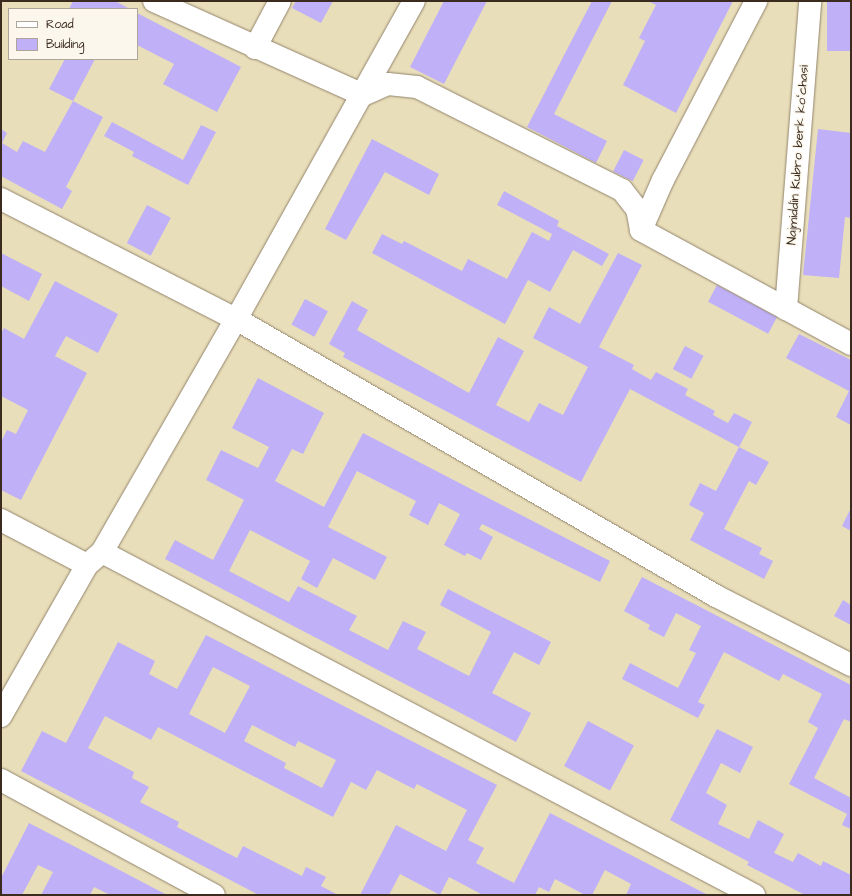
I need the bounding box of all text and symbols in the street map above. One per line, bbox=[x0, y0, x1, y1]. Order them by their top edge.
legend bbox=[8, 8, 138, 60]
text: Road bbox=[46, 16, 74, 33]
text: Building bbox=[46, 36, 84, 53]
street label: Najmiddin Kubro berk koʻchasi bbox=[784, 65, 812, 245]

